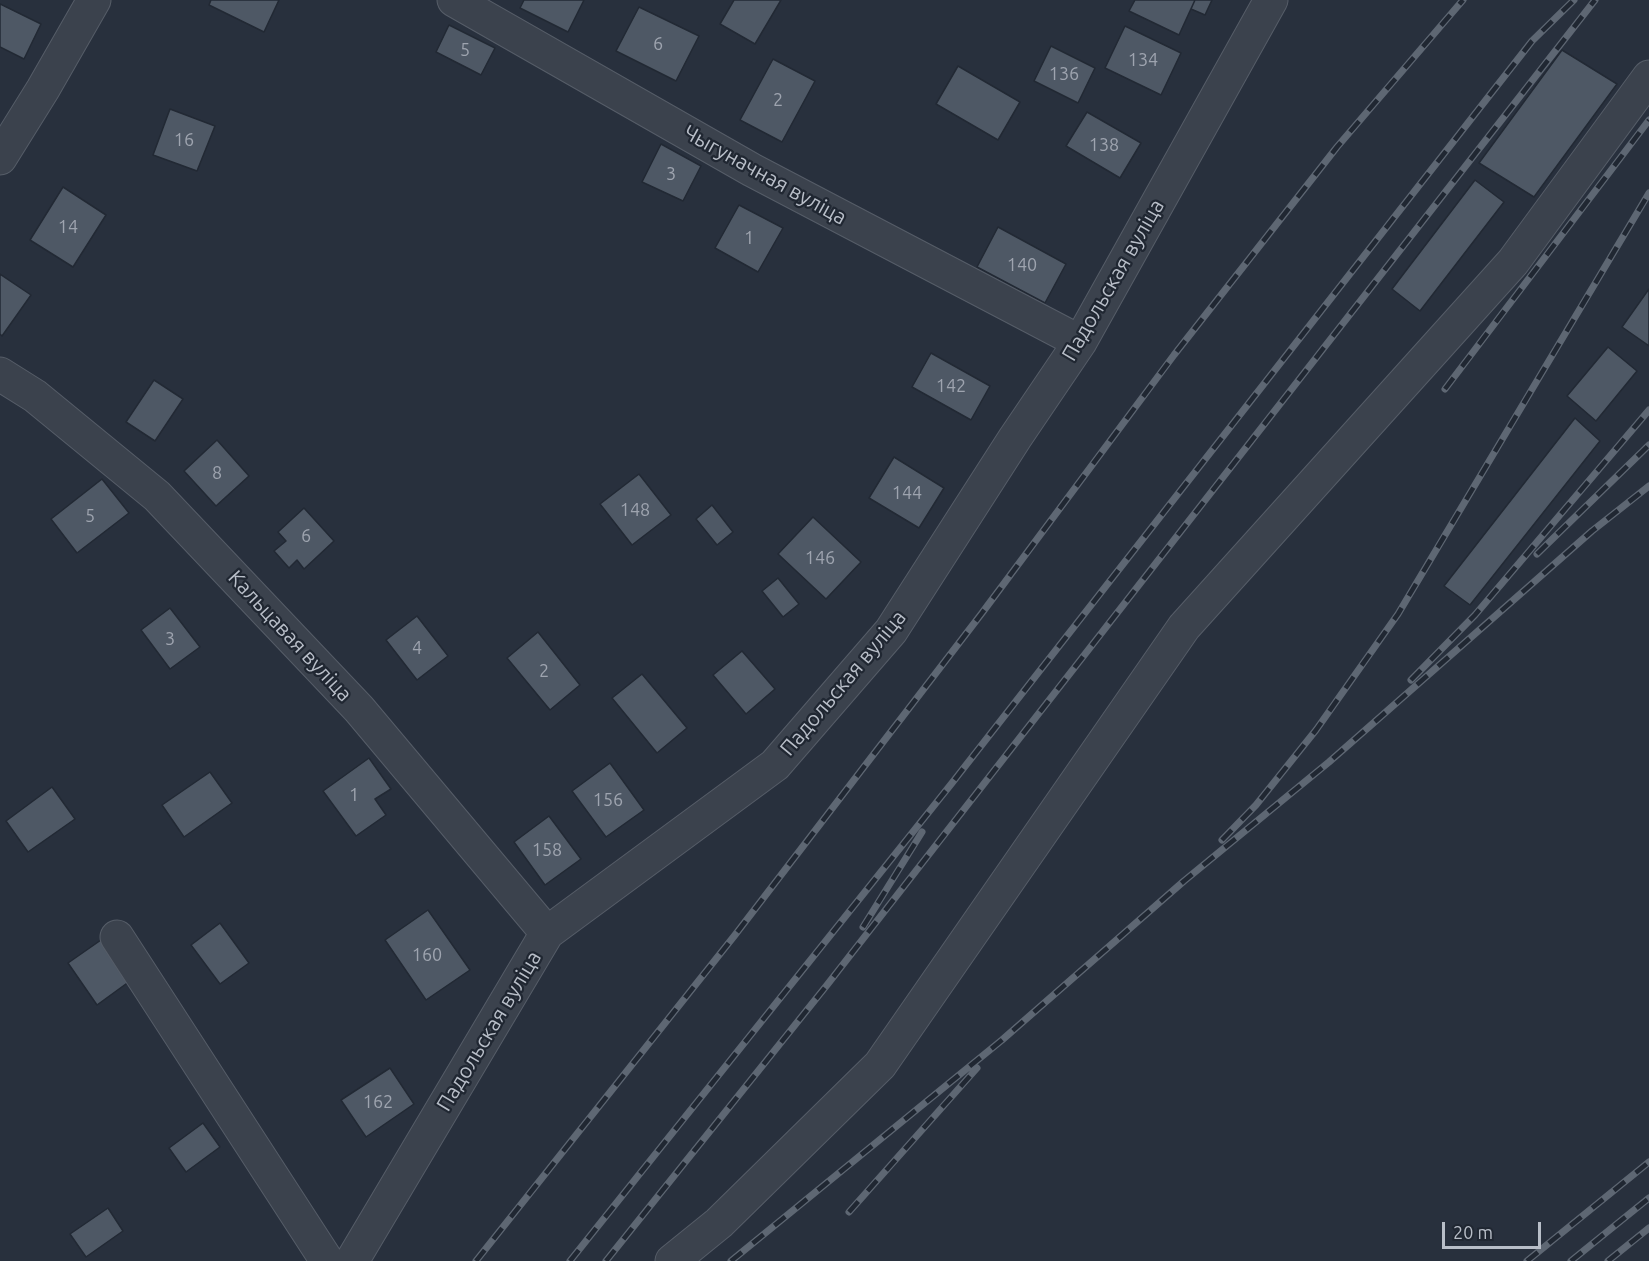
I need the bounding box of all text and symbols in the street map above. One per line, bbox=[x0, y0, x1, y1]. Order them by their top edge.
house number: 6 bbox=[653, 33, 663, 55]
house number: 5 bbox=[460, 39, 470, 61]
house number: 134 bbox=[1128, 49, 1158, 71]
house number: 136 bbox=[1049, 63, 1079, 85]
house number: 2 bbox=[773, 89, 783, 111]
street label: Чыгуначная вуліца bbox=[679, 120, 851, 230]
house number: 16 bbox=[174, 129, 194, 151]
house number: 138 bbox=[1089, 134, 1119, 156]
house number: 3 bbox=[666, 163, 676, 185]
street label: Падольская вуліца bbox=[1057, 195, 1169, 365]
house number: 14 bbox=[58, 216, 78, 238]
house number: 1 bbox=[744, 227, 754, 249]
house number: 140 bbox=[1007, 254, 1037, 276]
house number: 142 bbox=[936, 375, 966, 397]
house number: 8 bbox=[212, 462, 222, 484]
house number: 144 bbox=[892, 482, 922, 504]
house number: 148 bbox=[620, 499, 650, 521]
house number: 5 bbox=[85, 505, 95, 527]
house number: 6 bbox=[301, 525, 311, 547]
house number: 146 bbox=[805, 547, 835, 569]
street label: Кальцавая вуліца bbox=[223, 565, 357, 707]
street label: Падольская вуліца bbox=[775, 605, 911, 761]
house number: 3 bbox=[165, 628, 175, 650]
house number: 4 bbox=[412, 637, 422, 659]
house number: 2 bbox=[539, 660, 549, 682]
house number: 1 bbox=[349, 784, 359, 806]
house number: 156 bbox=[593, 789, 623, 811]
house number: 158 bbox=[532, 839, 562, 861]
house number: 160 bbox=[412, 944, 442, 966]
street label: Падольская вуліца bbox=[431, 946, 547, 1116]
house number: 162 bbox=[363, 1091, 393, 1113]
scale bar bbox=[1445, 1210, 1544, 1248]
text: 20 m bbox=[1453, 1222, 1493, 1242]

